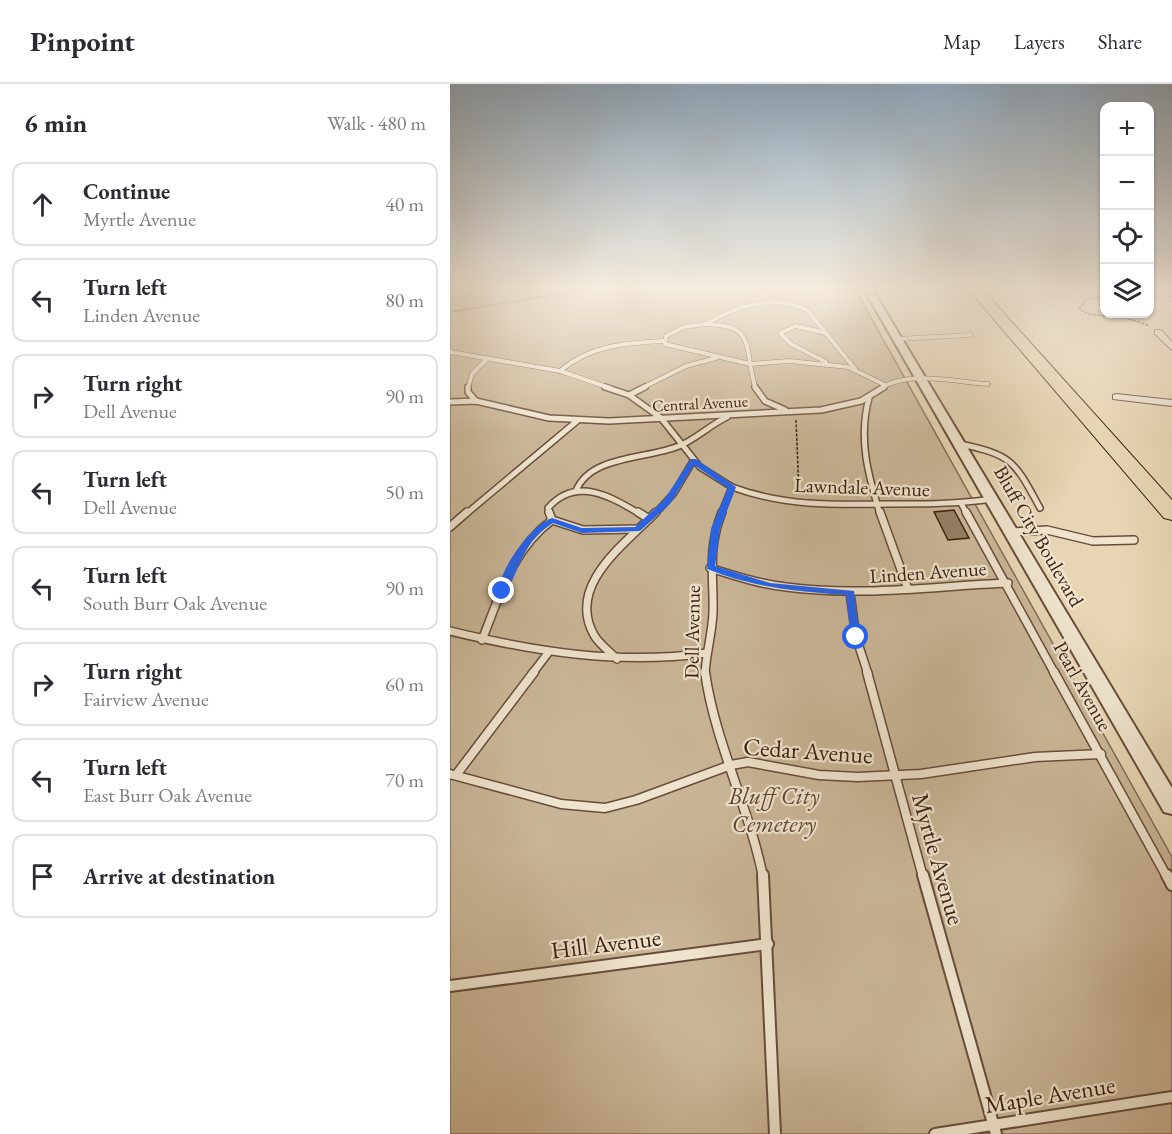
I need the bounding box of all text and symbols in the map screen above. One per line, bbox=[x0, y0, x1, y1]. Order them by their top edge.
text: Pinpoint bbox=[30, 23, 135, 59]
text: Map bbox=[943, 28, 981, 55]
text: Layers bbox=[1014, 28, 1065, 55]
text: Share bbox=[1098, 28, 1142, 55]
map controls bbox=[1100, 102, 1154, 318]
button: + bbox=[1100, 102, 1154, 156]
text: 6 min bbox=[24, 106, 87, 140]
text: Walk · 480 m bbox=[327, 110, 426, 136]
button: − bbox=[1100, 156, 1154, 210]
text: Continue bbox=[83, 177, 170, 206]
icon: ahead bbox=[26, 188, 59, 221]
text: 40 m bbox=[385, 191, 424, 217]
text: Myrtle Avenue bbox=[83, 206, 196, 232]
button: locate bbox=[1100, 210, 1154, 264]
button: layers bbox=[1100, 264, 1154, 318]
text: Turn left bbox=[83, 273, 167, 302]
icon: left bbox=[26, 284, 59, 317]
text: 80 m bbox=[385, 287, 424, 313]
text: Linden Avenue bbox=[83, 302, 200, 328]
text: Turn right bbox=[83, 369, 182, 398]
icon: right bbox=[26, 380, 59, 413]
text: 90 m bbox=[385, 383, 424, 409]
street label: Central Avenue bbox=[652, 391, 748, 416]
text: Dell Avenue bbox=[83, 398, 177, 424]
street label: Bluff City Boulevard bbox=[988, 461, 1090, 612]
text: Turn left bbox=[83, 465, 167, 494]
street label: Lawndale Avenue bbox=[794, 472, 930, 502]
icon: left bbox=[26, 476, 59, 509]
text: 50 m bbox=[385, 479, 424, 505]
text: Dell Avenue bbox=[83, 494, 177, 520]
street label: Linden Avenue bbox=[869, 555, 987, 589]
text: Turn left bbox=[83, 561, 167, 590]
icon: left bbox=[26, 572, 59, 605]
text: 90 m bbox=[385, 575, 424, 601]
route end bbox=[488, 577, 514, 603]
street label: Dell Avenue bbox=[678, 585, 706, 679]
text: South Burr Oak Avenue bbox=[83, 590, 267, 616]
route start bbox=[842, 623, 868, 649]
street label: Pearl Avenue bbox=[1048, 637, 1118, 736]
text: Turn right bbox=[83, 657, 182, 686]
icon: right bbox=[26, 668, 59, 701]
text: 60 m bbox=[385, 671, 424, 697]
text: Fairview Avenue bbox=[83, 686, 209, 712]
street label: Cedar Avenue bbox=[742, 731, 874, 770]
text: Turn left bbox=[83, 753, 167, 782]
icon: left bbox=[26, 764, 59, 797]
text: 70 m bbox=[385, 767, 424, 793]
park label: Bluff City Cemetery bbox=[727, 780, 820, 839]
text: East Burr Oak Avenue bbox=[83, 782, 252, 808]
street label: Myrtle Avenue bbox=[905, 789, 972, 928]
icon: arrive bbox=[26, 860, 59, 893]
text: Arrive at destination bbox=[83, 862, 275, 891]
street label: Hill Avenue bbox=[549, 921, 663, 966]
street label: Maple Avenue bbox=[982, 1069, 1117, 1120]

